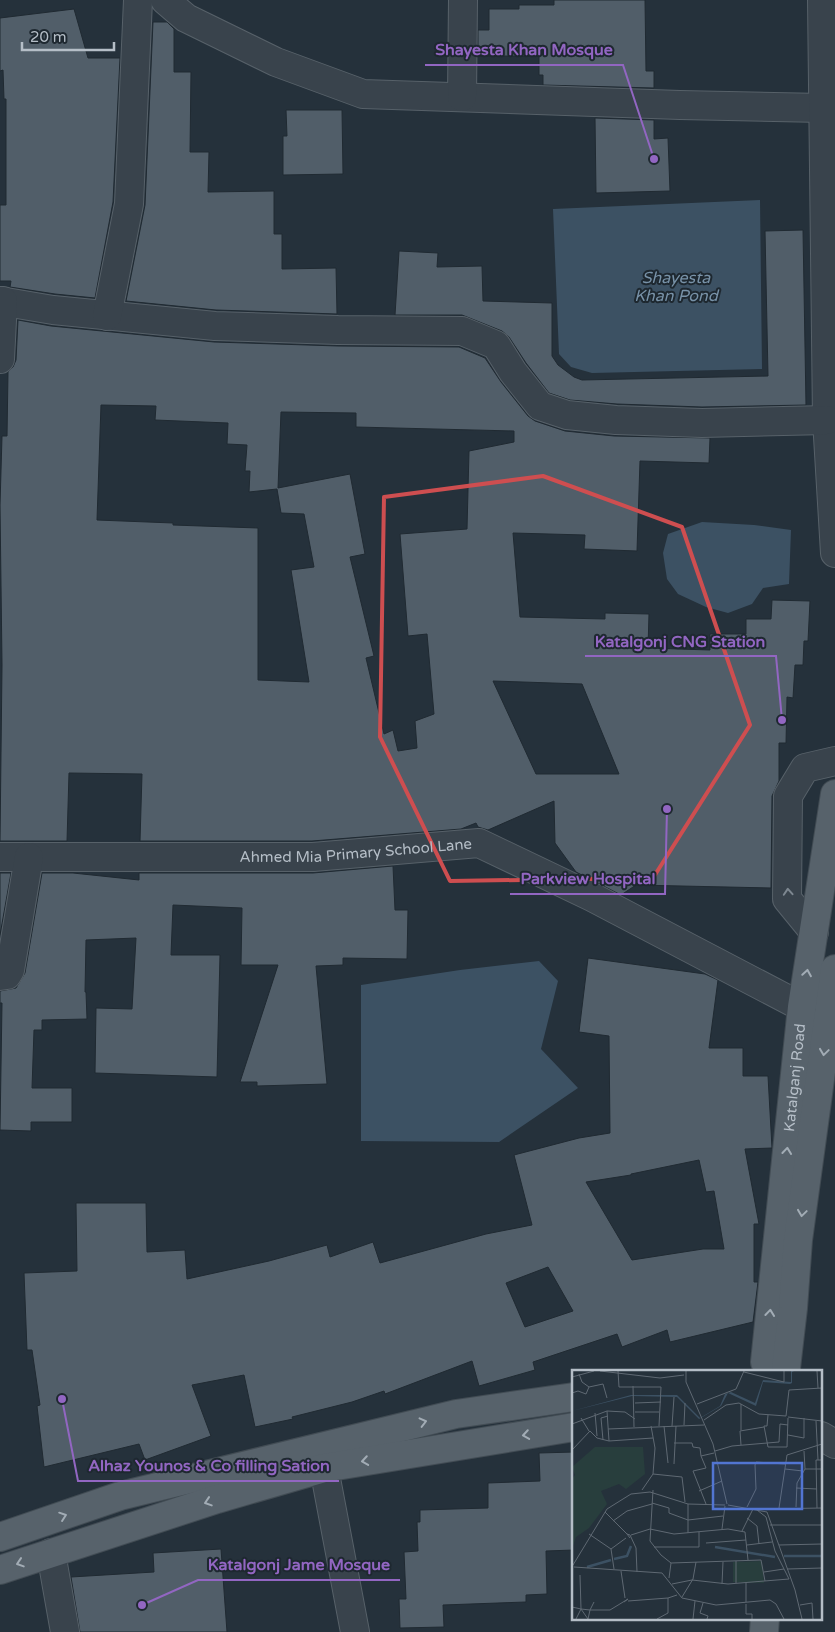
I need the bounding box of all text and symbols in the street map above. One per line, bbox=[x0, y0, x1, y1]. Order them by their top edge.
scale bar bbox=[22, 20, 115, 52]
text: 20 m bbox=[30, 28, 67, 46]
callout: Shayesta Khan Mosque bbox=[425, 34, 623, 65]
text: Shayesta Khan Mosque bbox=[435, 40, 613, 60]
water label: Shayesta Khan Pond bbox=[634, 268, 720, 306]
callout: Katalgonj CNG Station bbox=[585, 625, 776, 656]
text: Katalgonj CNG Station bbox=[595, 632, 765, 652]
street label: Ahmed Mia Primary School Lane bbox=[240, 835, 473, 866]
callout: Parkview Hospital bbox=[510, 863, 665, 894]
text: Parkview Hospital bbox=[521, 869, 655, 889]
one-way arrow bbox=[783, 888, 794, 896]
one-way arrow bbox=[802, 968, 812, 977]
street label: Katalganj Road bbox=[780, 1023, 809, 1133]
one-way arrow bbox=[819, 1048, 830, 1056]
one-way arrow bbox=[781, 1147, 792, 1155]
one-way arrow bbox=[797, 1209, 808, 1217]
one-way arrow bbox=[764, 1309, 775, 1317]
inset map bbox=[572, 1370, 822, 1620]
one-way arrow bbox=[419, 1417, 428, 1428]
one-way arrow bbox=[521, 1430, 530, 1440]
callout: Alhaz Younos & Co filling Sation bbox=[78, 1450, 339, 1481]
text: Alhaz Younos & Co filling Sation bbox=[88, 1456, 330, 1476]
one-way arrow bbox=[361, 1456, 370, 1466]
one-way arrow bbox=[205, 1496, 213, 1506]
one-way arrow bbox=[58, 1512, 67, 1522]
callout: Katalgonj Jame Mosque bbox=[198, 1549, 400, 1580]
text: Katalgonj Jame Mosque bbox=[208, 1555, 390, 1575]
one-way arrow bbox=[17, 1557, 25, 1567]

